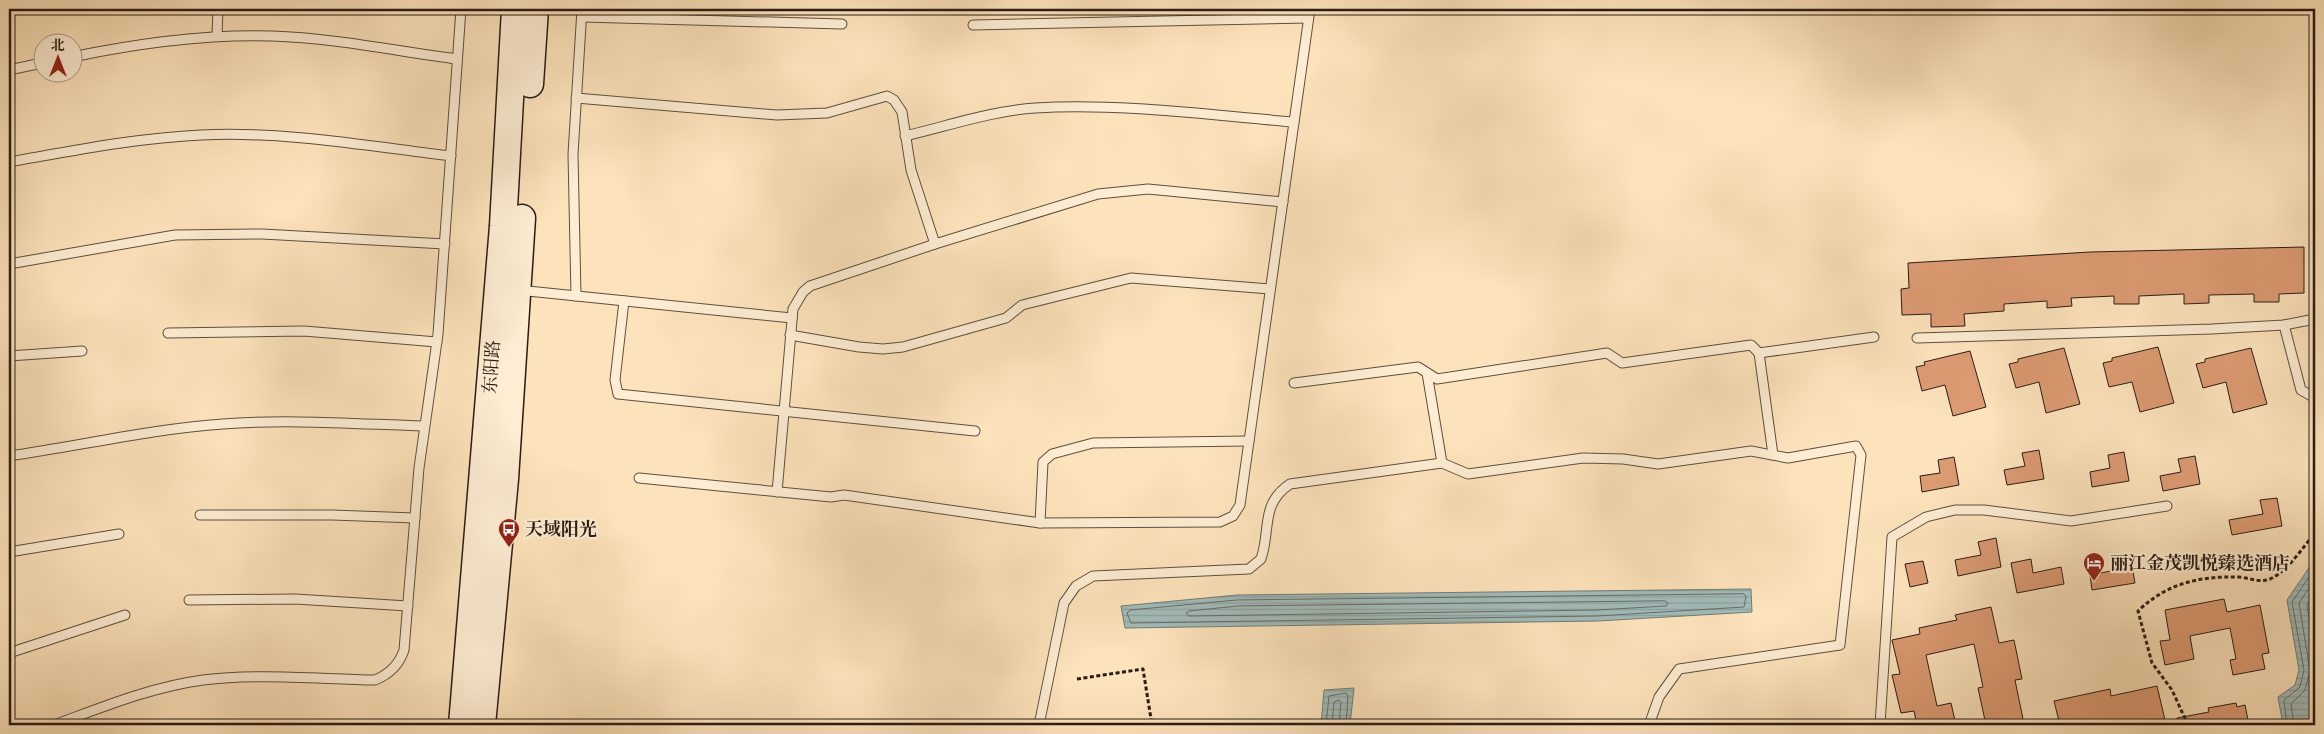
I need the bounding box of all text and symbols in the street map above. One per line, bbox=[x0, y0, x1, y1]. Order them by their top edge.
north arrow bbox=[32, 32, 82, 82]
text: 北 bbox=[51, 36, 65, 55]
street label: 东阳路 bbox=[478, 339, 506, 395]
bus stop icon: 天域阳光 bbox=[497, 517, 521, 548]
place label: 天域阳光 bbox=[525, 517, 597, 542]
hotel icon: 丽江金茂凯悦臻选酒店 bbox=[2082, 551, 2106, 582]
place label: 丽江金茂凯悦臻选酒店 bbox=[2110, 551, 2290, 576]

